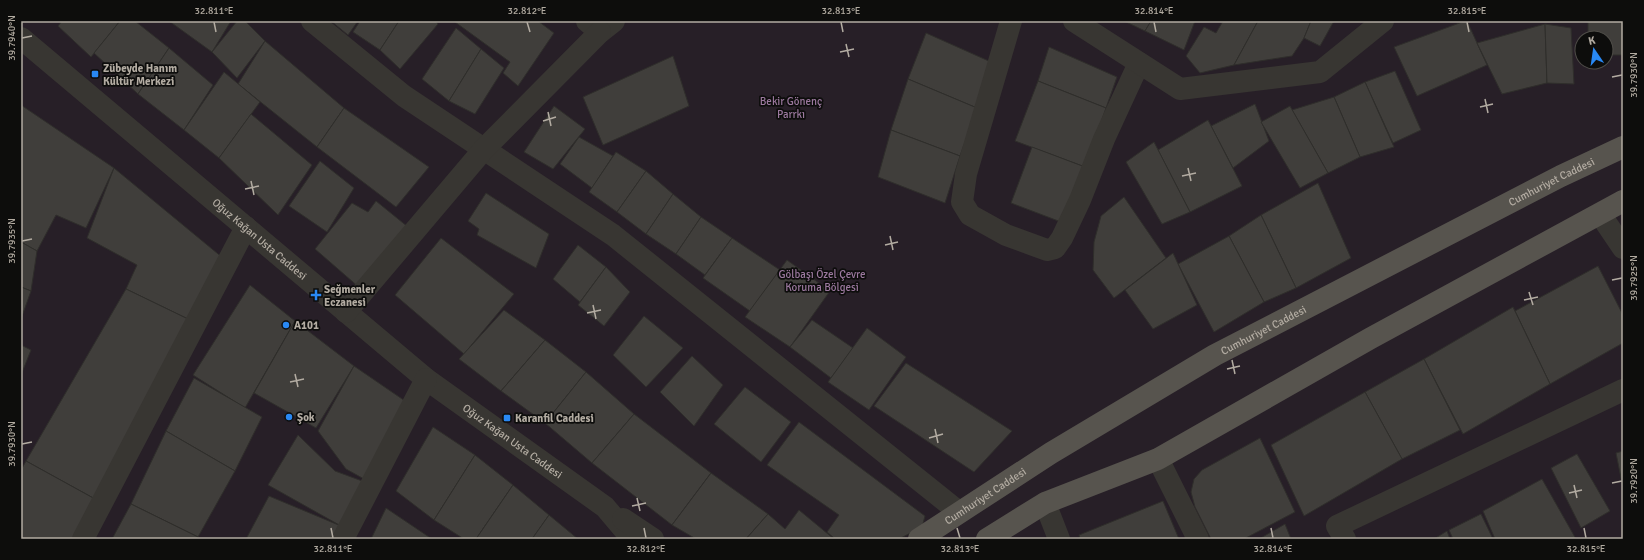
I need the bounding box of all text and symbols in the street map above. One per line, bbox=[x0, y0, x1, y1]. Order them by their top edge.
text: 32.811°E bbox=[195, 5, 234, 17]
text: 32.812°E bbox=[508, 5, 547, 17]
text: 32.813°E bbox=[822, 5, 861, 17]
text: 32.814°E bbox=[1135, 5, 1174, 17]
text: 32.815°E bbox=[1448, 5, 1487, 17]
text: 39.7940°N bbox=[6, 15, 18, 61]
north arrow bbox=[1574, 30, 1614, 70]
text: K bbox=[1587, 34, 1597, 48]
text: 39.7930°N bbox=[1628, 52, 1640, 98]
place label: Zübeyde Hanım Kültür Merkezi bbox=[103, 62, 177, 88]
marker: Zübeyde Hanım Kültür Merkezi bbox=[90, 69, 100, 79]
park label: Bekir Gönenç Parrkı bbox=[760, 95, 822, 121]
street label: Cumhuriyet Caddesi bbox=[1506, 155, 1596, 209]
street label: Oğuz Kağan Usta Caddesi bbox=[210, 196, 309, 282]
text: 39.7935°N bbox=[6, 218, 18, 264]
text: 39.7925°N bbox=[1628, 255, 1640, 301]
park label: Gölbaşı Özel Çevre Koruma Bölgesi bbox=[779, 267, 865, 294]
place label: Seğmenler Eczanesi bbox=[324, 283, 376, 309]
marker: Seğmenler Eczanesi bbox=[311, 290, 321, 300]
street label: Cumhuriyet Caddesi bbox=[1218, 302, 1308, 357]
place label: A101 bbox=[294, 319, 319, 332]
marker: A101 bbox=[281, 320, 291, 330]
street label: Oğuz Kağan Usta Caddesi bbox=[460, 401, 565, 481]
place label: Şok bbox=[297, 411, 315, 424]
marker: Şok bbox=[284, 412, 294, 422]
place label: Karanfil Caddesi bbox=[515, 412, 594, 425]
marker: Karanfil Caddesi bbox=[502, 413, 512, 423]
text: 39.7930°N bbox=[6, 421, 18, 467]
text: 39.7920°N bbox=[1628, 458, 1640, 504]
street label: Cumhuriyet Caddesi bbox=[942, 465, 1028, 527]
text: 32.811°E bbox=[314, 543, 353, 555]
text: 32.812°E bbox=[627, 543, 666, 555]
text: 32.813°E bbox=[941, 543, 980, 555]
text: 32.814°E bbox=[1254, 543, 1293, 555]
text: 32.815°E bbox=[1567, 543, 1606, 555]

